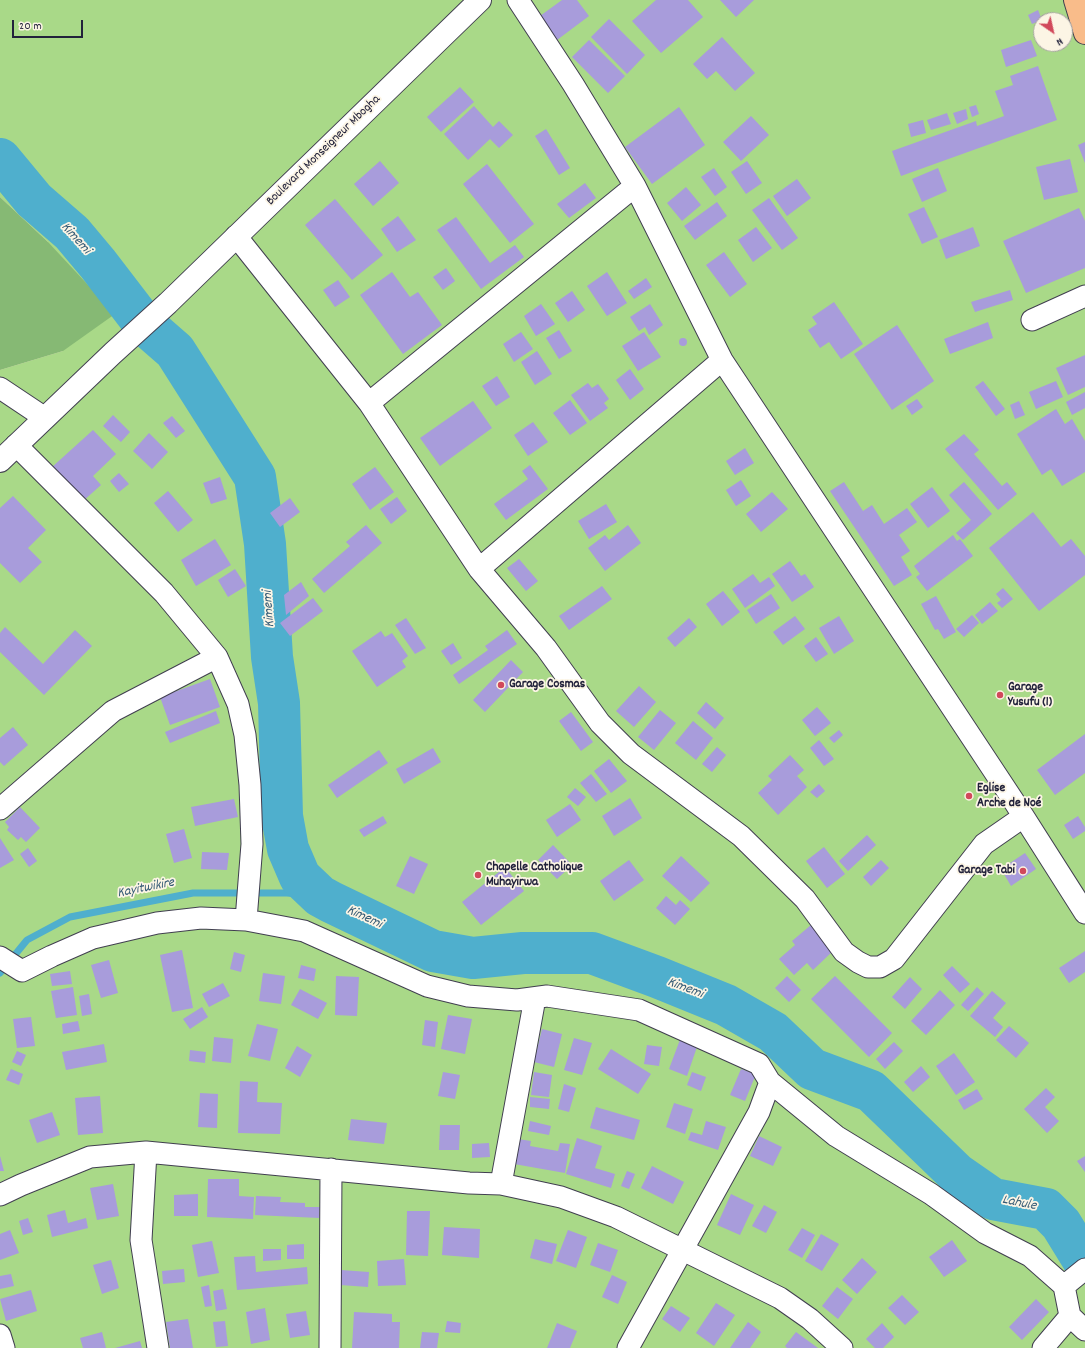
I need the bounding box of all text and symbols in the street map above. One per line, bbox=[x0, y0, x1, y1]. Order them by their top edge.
scale bar bbox=[14, 12, 85, 38]
north arrow bbox=[1033, 12, 1073, 52]
text: 20 m bbox=[19, 18, 42, 35]
text: N bbox=[1052, 33, 1066, 49]
street label: Boulevard Monseigneur Mbogha bbox=[264, 92, 384, 210]
water label: Kimemi bbox=[56, 220, 94, 258]
water label: Kimemi bbox=[260, 590, 280, 628]
place label: Garage Cosmas bbox=[509, 677, 585, 693]
marker: Garage Cosmas bbox=[496, 680, 506, 690]
place label: Garage Yusufu (1) bbox=[1008, 680, 1052, 711]
marker: Garage Yusufu (1) bbox=[995, 690, 1005, 700]
place label: Eglise Arche de Noé bbox=[977, 781, 1041, 812]
marker: Eglise Arche de Noé bbox=[964, 791, 974, 801]
place label: Chapelle Catholique Muhayirwa bbox=[486, 860, 583, 891]
place label: Garage Tabi bbox=[958, 863, 1015, 879]
marker: Garage Tabi bbox=[1018, 866, 1028, 876]
marker: Chapelle Catholique Muhayirwa bbox=[473, 870, 483, 880]
water label: Kayitwikire bbox=[116, 875, 176, 903]
water label: Kimemi bbox=[344, 903, 384, 933]
water label: Kimemi bbox=[665, 975, 705, 1003]
water label: Lahule bbox=[1001, 1192, 1037, 1216]

